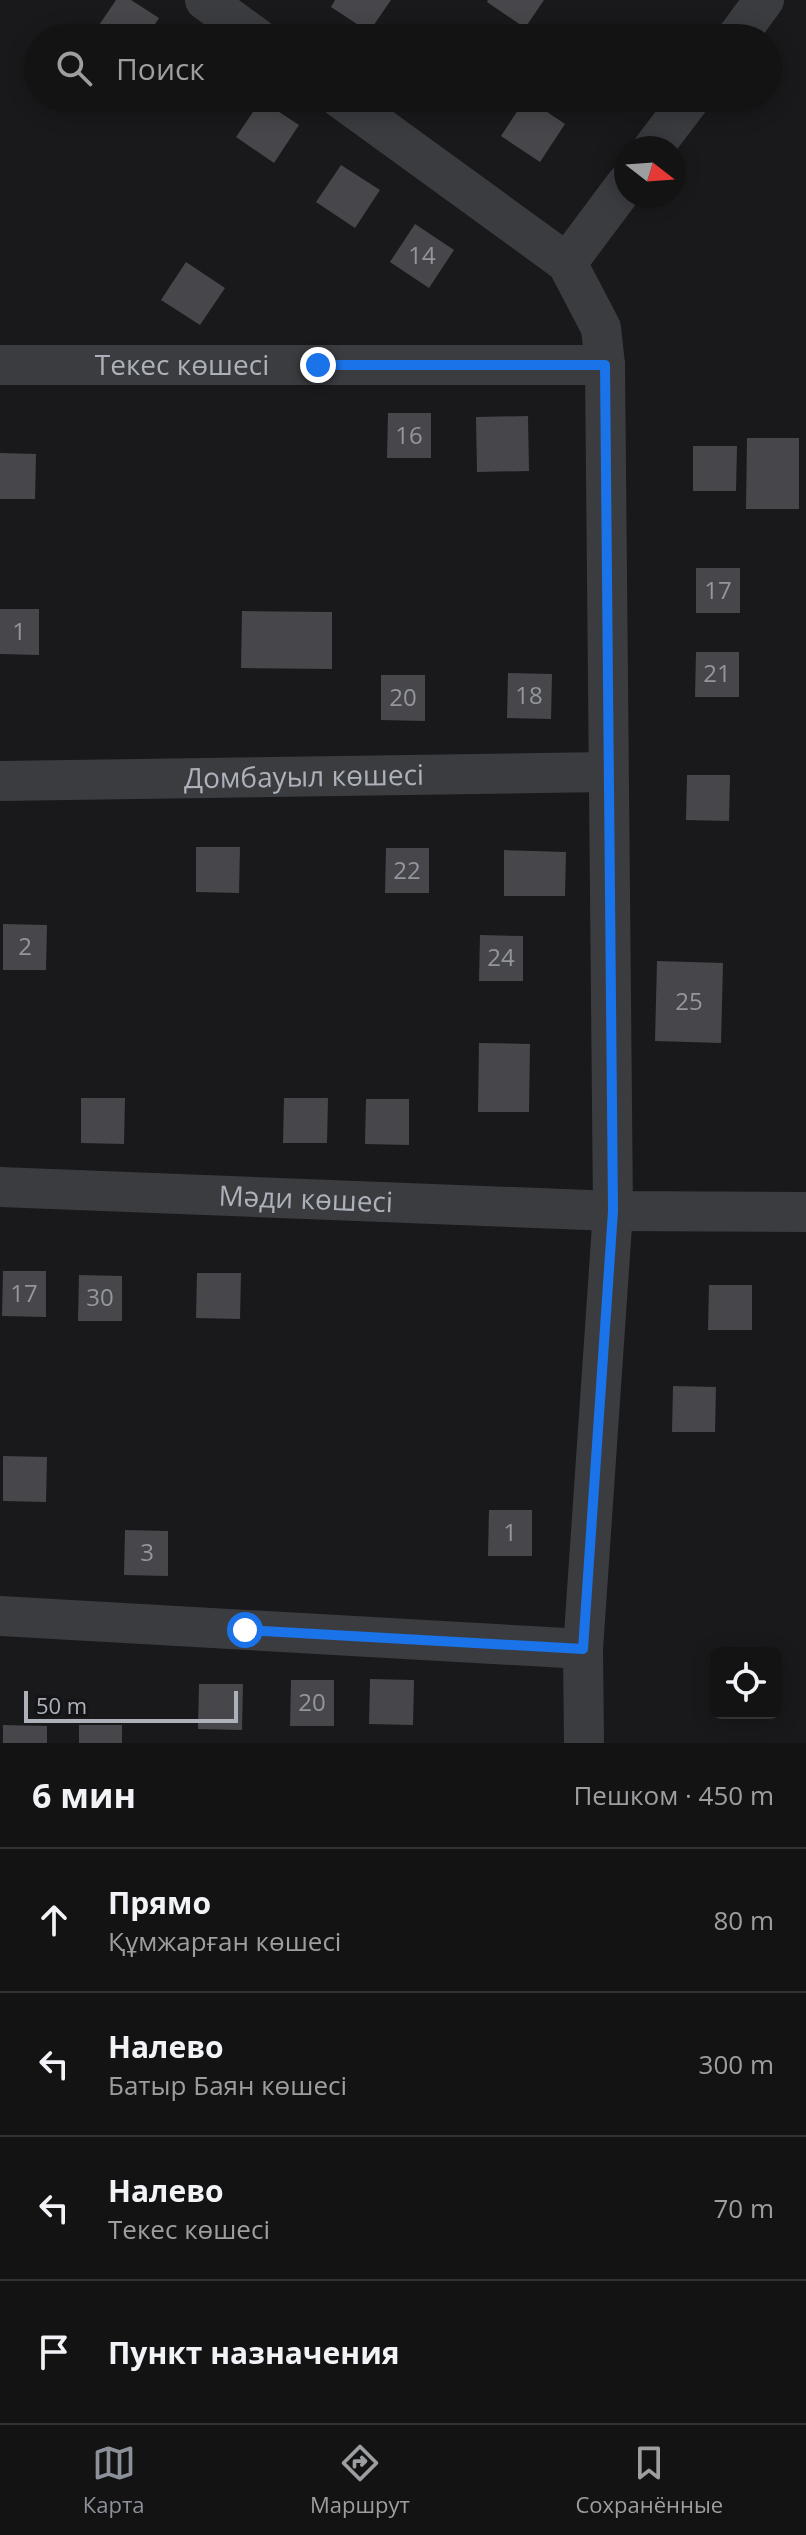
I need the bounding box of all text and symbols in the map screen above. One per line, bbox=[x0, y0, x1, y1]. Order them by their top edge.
search box bbox=[24, 24, 782, 112]
icon: search bbox=[52, 46, 96, 90]
text: Поиск bbox=[116, 48, 205, 89]
north arrow bbox=[614, 136, 686, 208]
house number: 14 bbox=[408, 238, 436, 271]
street label: Текес көшесі bbox=[95, 345, 269, 383]
route end bbox=[300, 347, 336, 383]
house number: 16 bbox=[395, 418, 423, 451]
house number: 17 bbox=[704, 573, 732, 606]
house number: 1 bbox=[12, 614, 26, 647]
house number: 21 bbox=[703, 656, 731, 689]
house number: 18 bbox=[515, 678, 543, 711]
house number: 20 bbox=[389, 680, 417, 713]
street label: Домбауыл көшесі bbox=[184, 755, 424, 796]
house number: 22 bbox=[393, 853, 421, 886]
house number: 2 bbox=[18, 929, 32, 962]
house number: 24 bbox=[487, 940, 515, 973]
house number: 25 bbox=[675, 984, 703, 1017]
street label: Мәди көшесі bbox=[218, 1176, 394, 1220]
house number: 17 bbox=[10, 1276, 38, 1309]
house number: 30 bbox=[86, 1280, 114, 1313]
house number: 1 bbox=[503, 1515, 517, 1548]
house number: 3 bbox=[140, 1535, 154, 1568]
route start bbox=[227, 1612, 263, 1648]
map controls bbox=[710, 1647, 782, 1719]
button: locate bbox=[710, 1647, 782, 1719]
house number: 20 bbox=[298, 1685, 326, 1718]
scale bar bbox=[24, 1687, 238, 1723]
text: 50 m bbox=[36, 1690, 87, 1720]
text: 6 мин bbox=[32, 1772, 136, 1818]
text: Пешком · 450 m bbox=[573, 1777, 774, 1813]
text: Прямо bbox=[108, 1882, 211, 1923]
icon: ahead bbox=[32, 1898, 76, 1942]
text: 80 m bbox=[713, 1902, 774, 1938]
text: Құмжарған көшесі bbox=[108, 1923, 341, 1959]
text: Налево bbox=[108, 2026, 224, 2067]
icon: left bbox=[32, 2042, 76, 2086]
text: 300 m bbox=[699, 2046, 774, 2082]
text: Батыр Баян көшесі bbox=[108, 2067, 347, 2103]
text: Налево bbox=[108, 2170, 224, 2211]
icon: left bbox=[32, 2186, 76, 2230]
text: 70 m bbox=[713, 2190, 774, 2226]
text: Текес көшесі bbox=[108, 2211, 270, 2247]
icon: arrive bbox=[32, 2330, 76, 2374]
text: Пункт назначения bbox=[108, 2332, 400, 2373]
tab: Карта bbox=[83, 2441, 144, 2519]
tab: Маршрут bbox=[310, 2441, 410, 2519]
tab: Сохранённые bbox=[576, 2441, 723, 2519]

